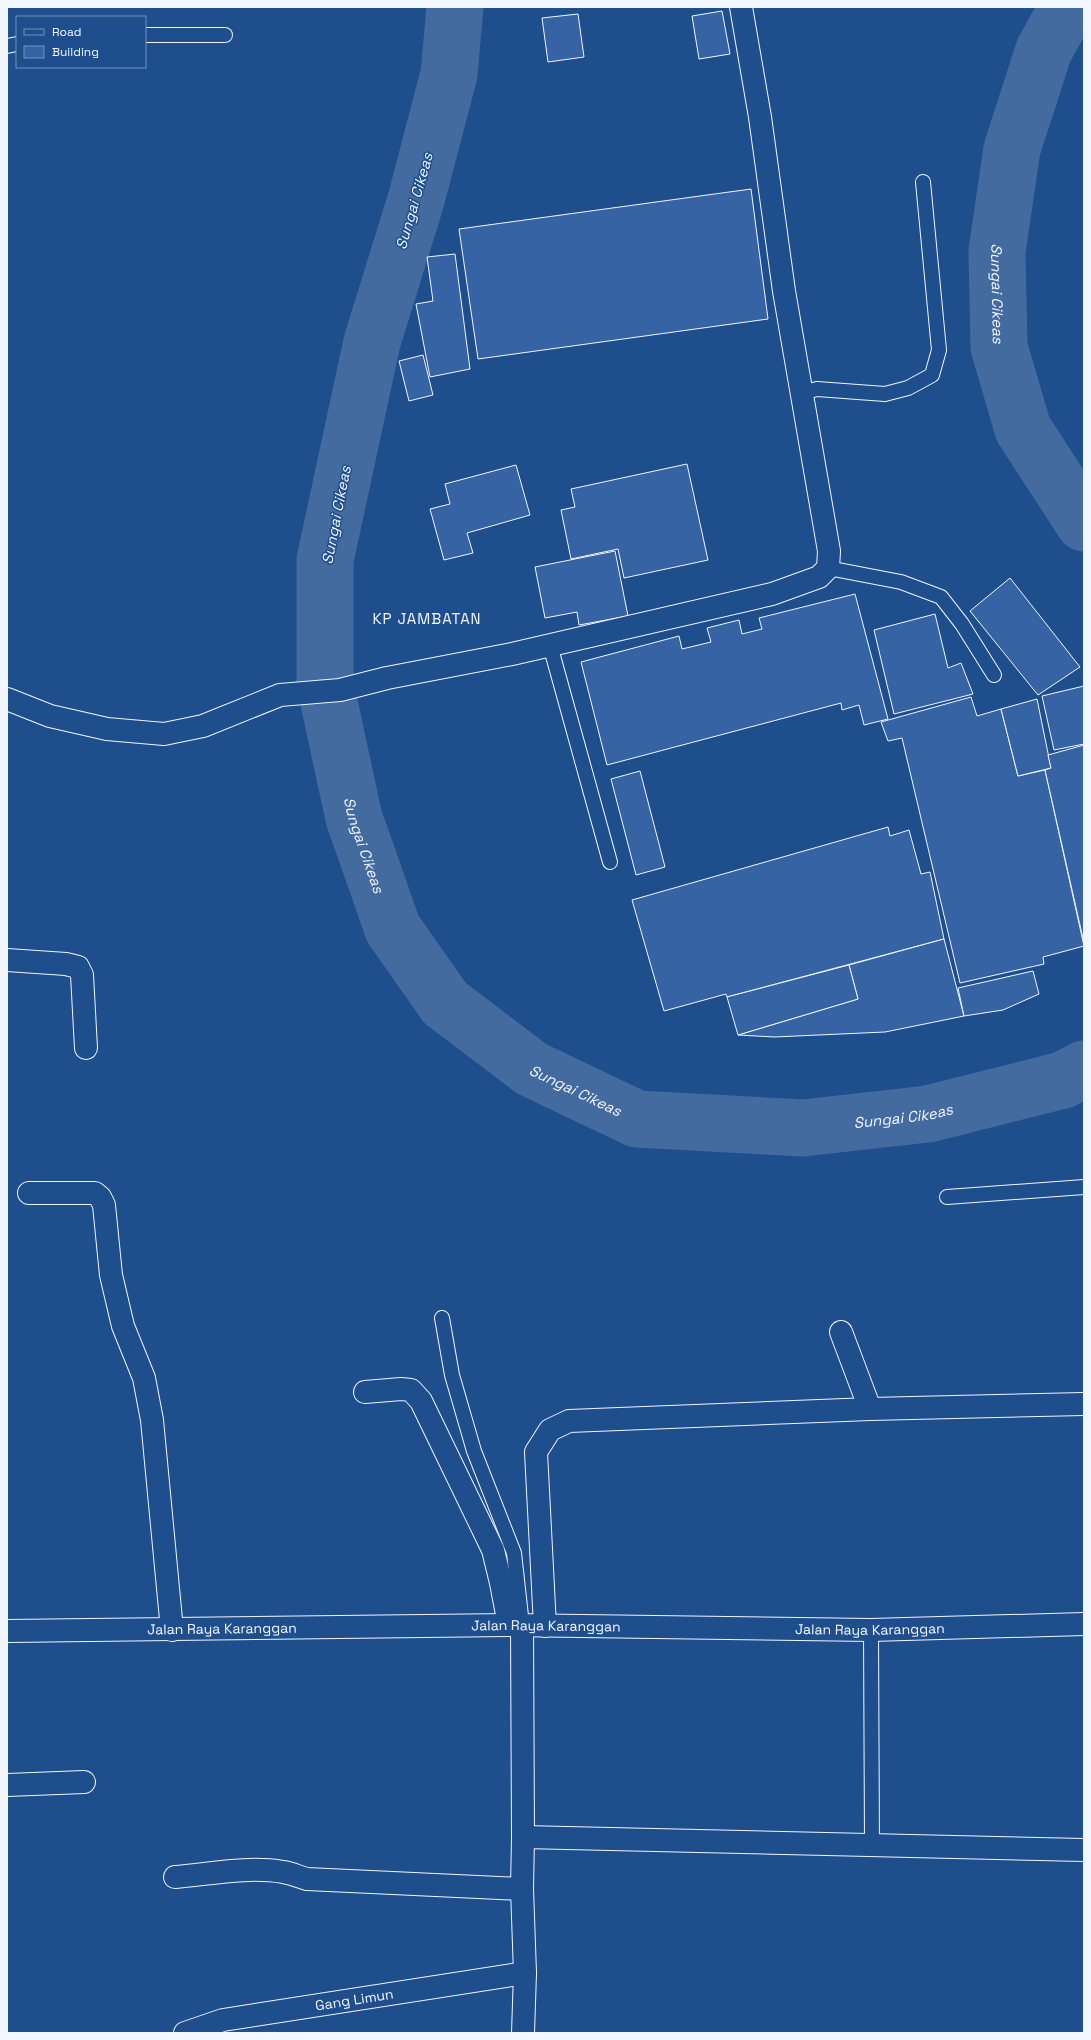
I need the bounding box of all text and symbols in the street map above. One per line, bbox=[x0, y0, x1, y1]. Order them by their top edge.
legend bbox=[16, 16, 146, 68]
text: Road bbox=[52, 24, 81, 40]
text: Building bbox=[52, 44, 99, 60]
water label: Sungai Cikeas bbox=[391, 149, 437, 252]
water label: Sungai Cikeas bbox=[987, 242, 1008, 345]
water label: Sungai Cikeas bbox=[317, 463, 355, 566]
district label: KP JAMBATAN bbox=[372, 609, 482, 628]
water label: Sungai Cikeas bbox=[340, 795, 389, 896]
water label: Sungai Cikeas bbox=[527, 1060, 626, 1120]
water label: Sungai Cikeas bbox=[853, 1098, 956, 1132]
street label: Jalan Raya Karanggan bbox=[471, 1616, 621, 1636]
street label: Jalan Raya Karanggan bbox=[147, 1619, 297, 1638]
street label: Jalan Raya Karanggan bbox=[795, 1619, 945, 1639]
street label: Gang Limun bbox=[314, 1985, 395, 2015]

